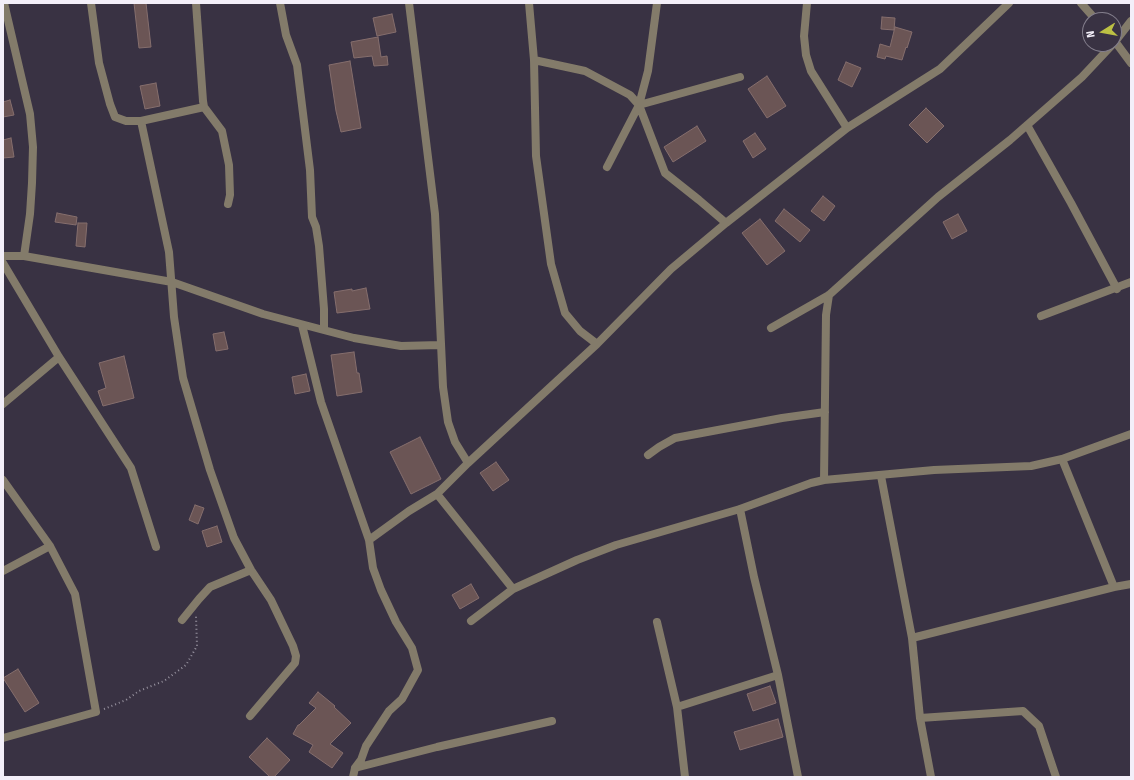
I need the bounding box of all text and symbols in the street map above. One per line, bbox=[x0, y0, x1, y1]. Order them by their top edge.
north arrow bbox=[1082, 12, 1122, 52]
text: N bbox=[1084, 30, 1098, 39]

